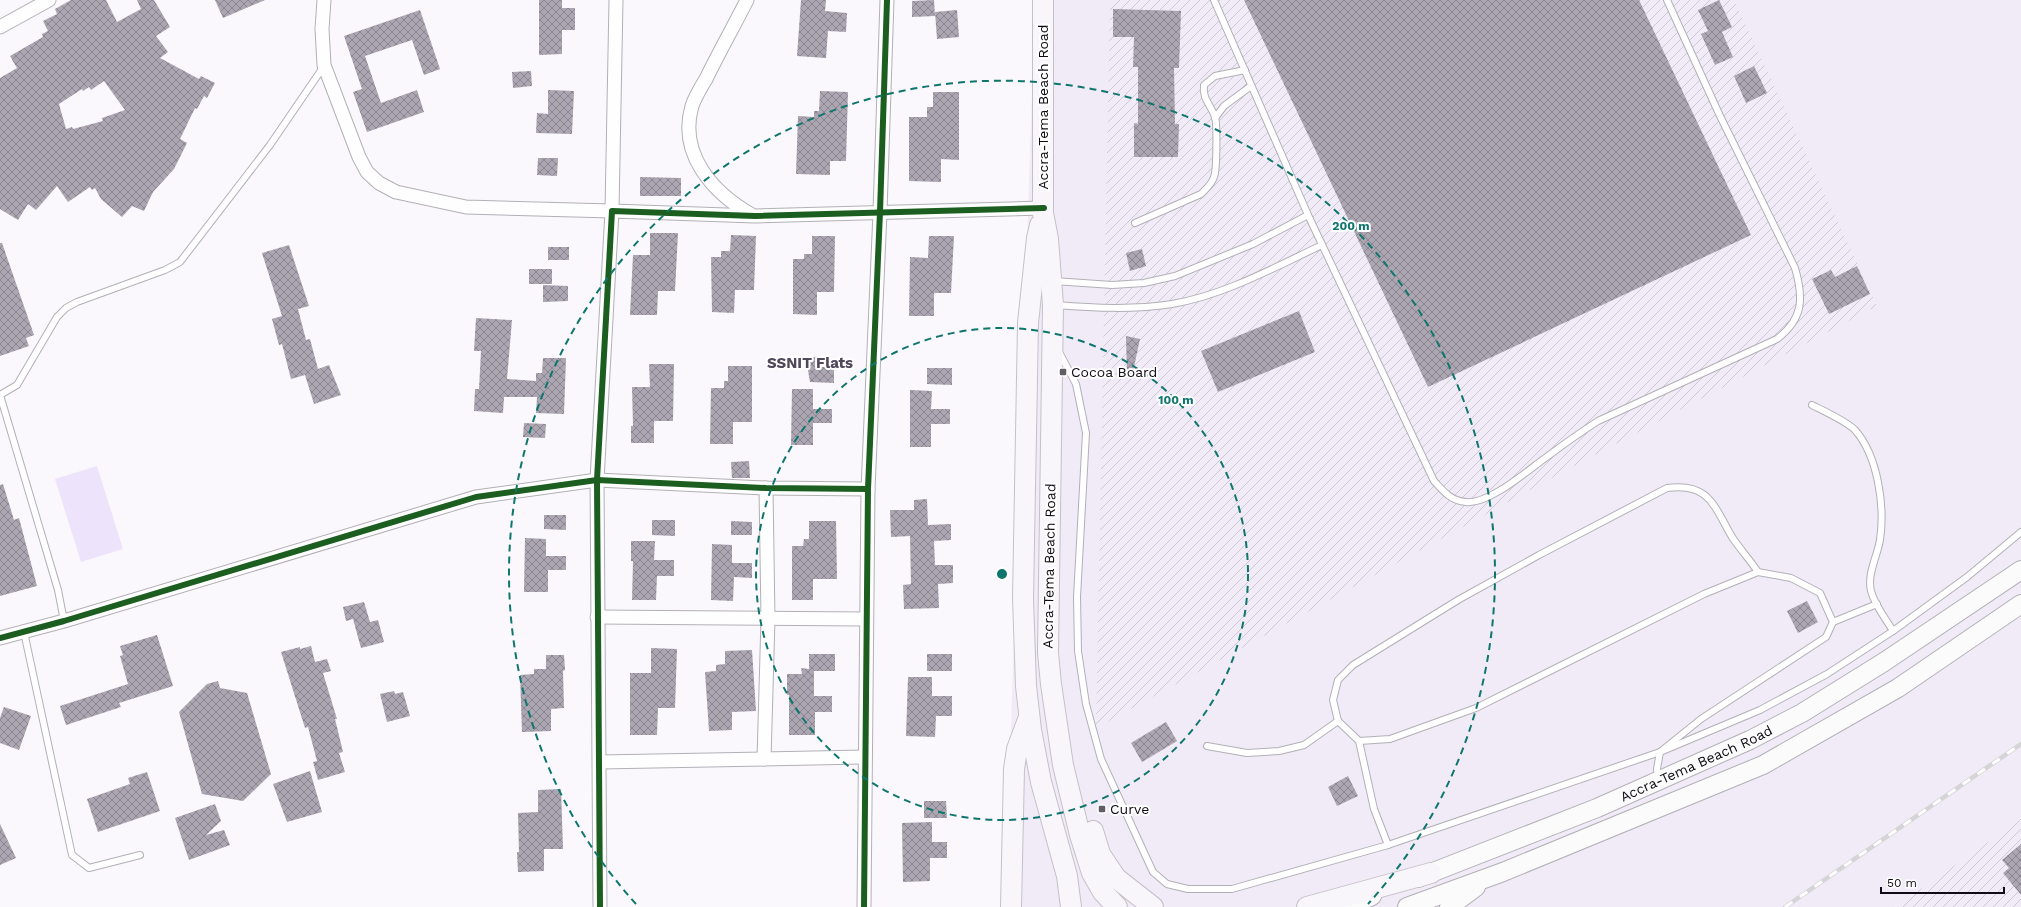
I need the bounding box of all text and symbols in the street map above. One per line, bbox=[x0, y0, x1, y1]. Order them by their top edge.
street label: Accra-Tema Beach Road bbox=[1035, 24, 1051, 190]
text: 200 m bbox=[1332, 219, 1370, 233]
district label: SSNIT Flats bbox=[767, 354, 853, 372]
place label: Cocoa Board bbox=[1071, 364, 1157, 380]
marker: Cocoa Board bbox=[1058, 367, 1068, 377]
text: 100 m bbox=[1158, 393, 1194, 407]
street label: Accra-Tema Beach Road bbox=[1040, 483, 1058, 649]
centre of rings bbox=[995, 567, 1009, 581]
street label: Accra-Tema Beach Road bbox=[1618, 722, 1775, 805]
place label: Curve bbox=[1110, 801, 1149, 817]
marker: Curve bbox=[1097, 804, 1107, 814]
scale bar bbox=[1881, 869, 2004, 895]
text: 50 m bbox=[1887, 876, 1917, 890]

